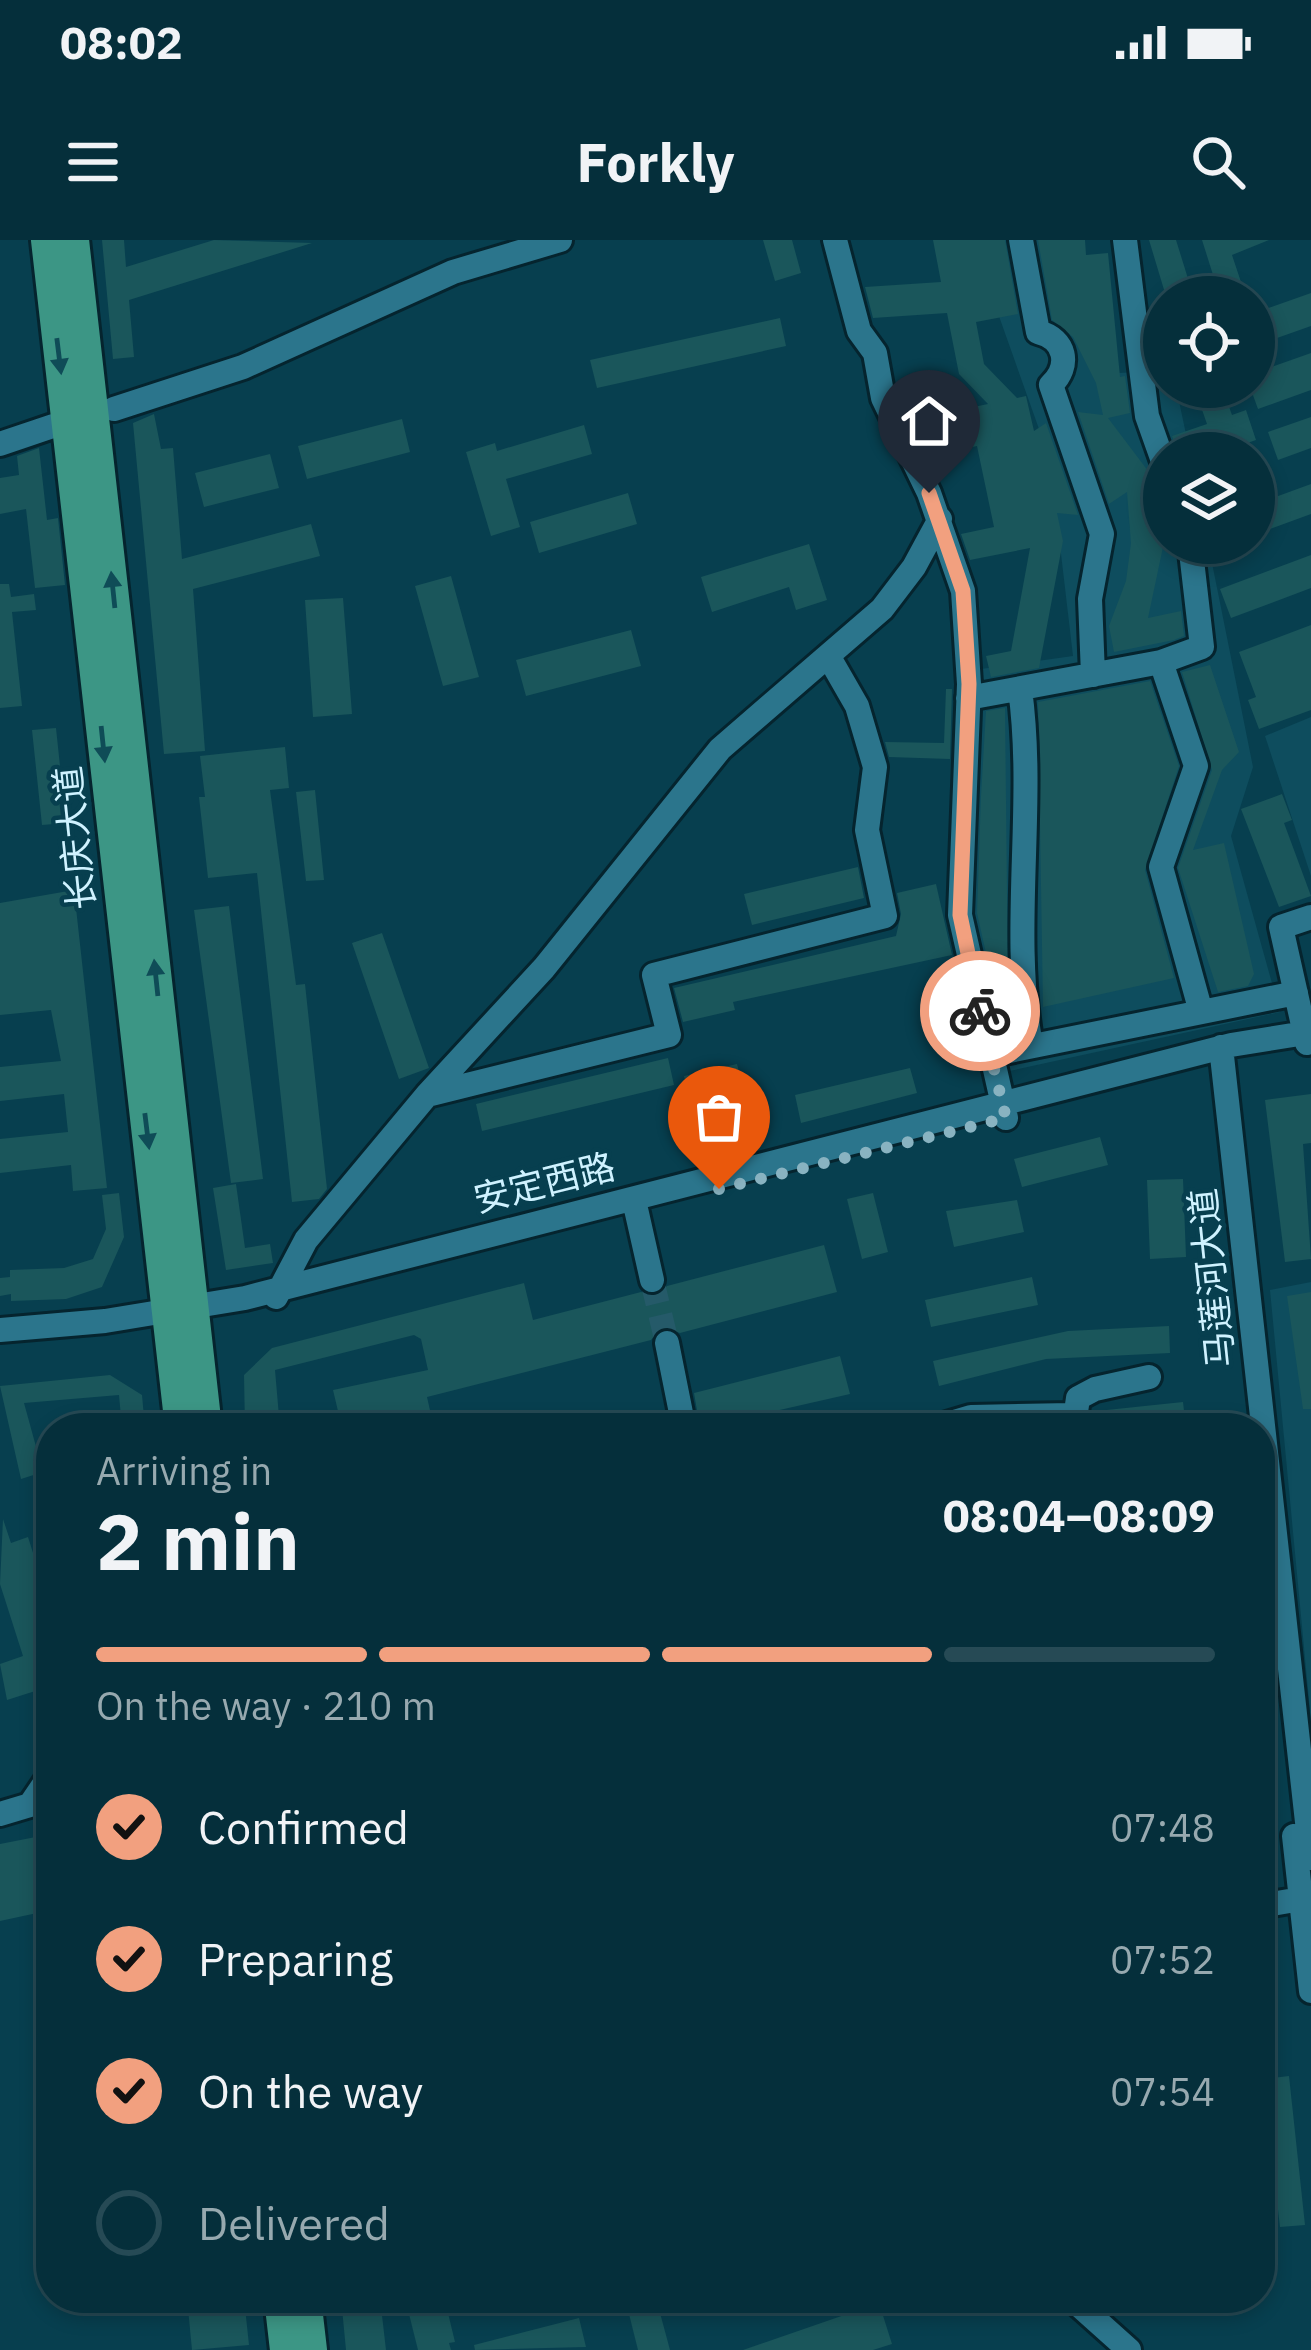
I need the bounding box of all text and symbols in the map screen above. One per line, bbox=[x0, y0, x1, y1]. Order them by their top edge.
text: 08:02 bbox=[60, 13, 183, 71]
text: Forkly bbox=[576, 127, 735, 197]
icon: menu bbox=[60, 129, 126, 195]
icon: search bbox=[1185, 129, 1251, 195]
map controls bbox=[1143, 276, 1275, 564]
button: locate bbox=[1143, 276, 1275, 408]
one-way arrow bbox=[50, 338, 69, 375]
pin bbox=[878, 370, 980, 493]
icon: home bbox=[896, 388, 962, 454]
button: layers bbox=[1143, 432, 1275, 564]
one-way arrow bbox=[103, 571, 122, 608]
one-way arrow bbox=[94, 726, 113, 763]
street label: 长庆大道 bbox=[43, 764, 105, 912]
courier bbox=[920, 951, 1040, 1071]
one-way arrow bbox=[146, 959, 165, 996]
icon: bike bbox=[947, 978, 1013, 1044]
pin bbox=[668, 1066, 770, 1189]
icon: bag bbox=[686, 1084, 752, 1150]
one-way arrow bbox=[137, 1113, 156, 1150]
street label: 安定西路 bbox=[468, 1142, 620, 1222]
street label: 马莲河大道 bbox=[1178, 1186, 1244, 1370]
text: Arriving in bbox=[96, 1445, 272, 1496]
text: 08:04–08:09 bbox=[943, 1486, 1215, 1544]
text: 2 min bbox=[96, 1490, 300, 1591]
text: On the way · 210 m bbox=[96, 1680, 436, 1731]
icon: check bbox=[96, 1794, 162, 1860]
text: Confirmed bbox=[198, 1798, 409, 1856]
text: 07:48 bbox=[1110, 1802, 1215, 1853]
icon: check bbox=[96, 1926, 162, 1992]
text: Preparing bbox=[198, 1930, 393, 1988]
text: 07:52 bbox=[1110, 1934, 1215, 1985]
icon: check bbox=[96, 2058, 162, 2124]
text: On the way bbox=[198, 2062, 423, 2120]
text: 07:54 bbox=[1110, 2066, 1215, 2117]
text: Delivered bbox=[198, 2194, 390, 2252]

